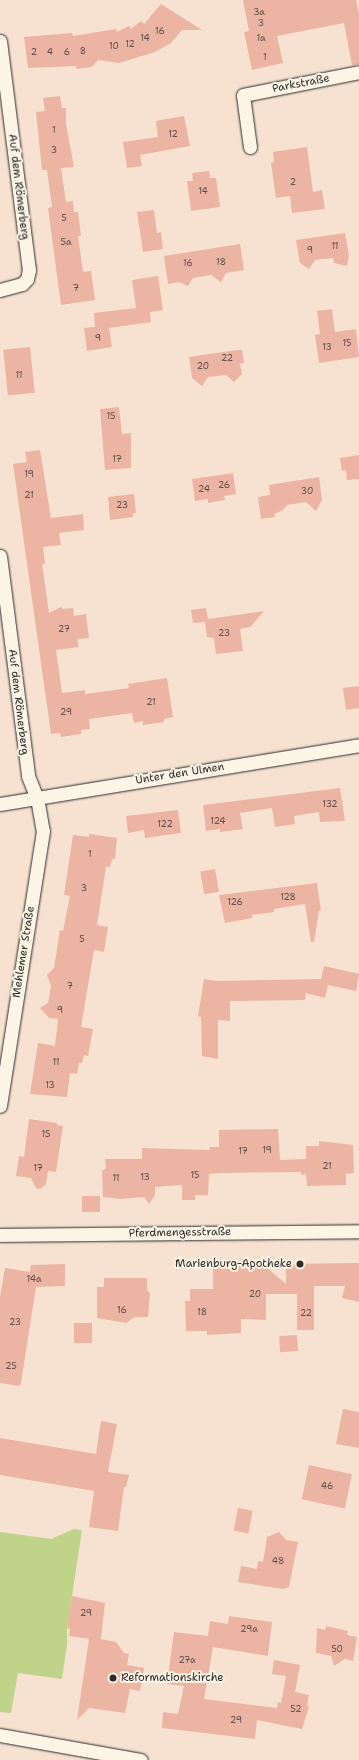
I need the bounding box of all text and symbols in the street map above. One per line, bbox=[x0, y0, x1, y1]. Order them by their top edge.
house number: 3a bbox=[253, 7, 265, 17]
house number: 3 bbox=[258, 18, 264, 28]
house number: 16 bbox=[155, 26, 165, 36]
house number: 14 bbox=[140, 33, 150, 43]
house number: 1a bbox=[256, 33, 266, 43]
house number: 12 bbox=[125, 39, 135, 49]
house number: 10 bbox=[109, 41, 119, 51]
house number: 8 bbox=[80, 46, 86, 56]
house number: 2 bbox=[31, 47, 37, 57]
house number: 4 bbox=[47, 47, 53, 57]
house number: 6 bbox=[64, 47, 70, 57]
house number: 1 bbox=[263, 52, 267, 62]
street label: Parkstraße bbox=[271, 72, 331, 96]
house number: 1 bbox=[52, 125, 56, 135]
house number: 12 bbox=[168, 129, 178, 139]
street label: Auf dem Römerberg bbox=[5, 133, 31, 241]
house number: 3 bbox=[51, 145, 57, 155]
house number: 2 bbox=[290, 177, 296, 187]
house number: 14 bbox=[198, 186, 208, 196]
house number: 5 bbox=[61, 213, 67, 223]
house number: 5a bbox=[60, 237, 72, 247]
house number: 11 bbox=[331, 241, 339, 251]
house number: 9 bbox=[307, 245, 313, 255]
house number: 18 bbox=[216, 257, 226, 267]
house number: 16 bbox=[183, 258, 193, 268]
house number: 7 bbox=[73, 283, 79, 293]
house number: 9 bbox=[95, 333, 101, 343]
house number: 15 bbox=[342, 338, 352, 348]
house number: 13 bbox=[322, 342, 332, 352]
house number: 22 bbox=[221, 353, 233, 363]
house number: 20 bbox=[197, 361, 209, 371]
house number: 11 bbox=[15, 370, 23, 380]
house number: 15 bbox=[106, 411, 116, 421]
house number: 17 bbox=[112, 454, 122, 464]
house number: 19 bbox=[24, 469, 34, 479]
house number: 26 bbox=[218, 480, 230, 490]
house number: 24 bbox=[198, 484, 210, 494]
house number: 30 bbox=[301, 486, 313, 496]
house number: 21 bbox=[24, 490, 34, 500]
house number: 23 bbox=[116, 500, 128, 510]
house number: 27 bbox=[58, 624, 70, 634]
house number: 23 bbox=[218, 628, 230, 638]
street label: Auf dem Römerberg bbox=[5, 648, 31, 756]
house number: 21 bbox=[146, 697, 156, 707]
house number: 29 bbox=[60, 707, 72, 717]
street label: Unter den Ulmen bbox=[135, 760, 225, 788]
house number: 132 bbox=[322, 799, 338, 809]
house number: 124 bbox=[210, 816, 226, 826]
house number: 122 bbox=[157, 819, 173, 829]
house number: 1 bbox=[88, 849, 92, 859]
house number: 3 bbox=[81, 883, 87, 893]
house number: 128 bbox=[280, 892, 296, 902]
house number: 126 bbox=[227, 897, 243, 907]
street label: Mehlemer Straße bbox=[10, 905, 38, 999]
house number: 5 bbox=[79, 934, 85, 944]
house number: 7 bbox=[67, 981, 73, 991]
house number: 9 bbox=[57, 1005, 63, 1015]
house number: 11 bbox=[52, 1057, 60, 1067]
house number: 13 bbox=[45, 1080, 55, 1090]
house number: 15 bbox=[41, 1129, 51, 1139]
house number: 19 bbox=[262, 1145, 272, 1155]
house number: 17 bbox=[238, 1146, 248, 1156]
house number: 21 bbox=[322, 1161, 332, 1171]
house number: 17 bbox=[33, 1163, 43, 1173]
house number: 15 bbox=[190, 1170, 200, 1180]
house number: 13 bbox=[140, 1172, 150, 1182]
house number: 11 bbox=[112, 1173, 120, 1183]
street label: Pferdmengesstraße bbox=[129, 1226, 231, 1240]
place label: Marienburg-Apotheke bbox=[175, 1257, 292, 1271]
marker: Marienburg-Apotheke bbox=[295, 1259, 305, 1269]
house number: 14a bbox=[26, 1274, 42, 1284]
house number: 20 bbox=[249, 1289, 261, 1299]
house number: 16 bbox=[117, 1305, 127, 1315]
house number: 18 bbox=[197, 1307, 207, 1317]
house number: 22 bbox=[300, 1308, 312, 1318]
house number: 23 bbox=[9, 1317, 21, 1327]
house number: 25 bbox=[5, 1361, 17, 1371]
house number: 46 bbox=[321, 1481, 333, 1491]
house number: 48 bbox=[272, 1556, 284, 1566]
house number: 29 bbox=[80, 1608, 92, 1618]
house number: 29a bbox=[240, 1624, 258, 1634]
house number: 50 bbox=[331, 1644, 343, 1654]
house number: 27a bbox=[178, 1655, 196, 1665]
place label: Reformationskirche bbox=[121, 1671, 224, 1685]
marker: Reformationskirche bbox=[108, 1673, 118, 1683]
house number: 52 bbox=[290, 1704, 302, 1714]
house number: 29 bbox=[230, 1715, 242, 1725]

